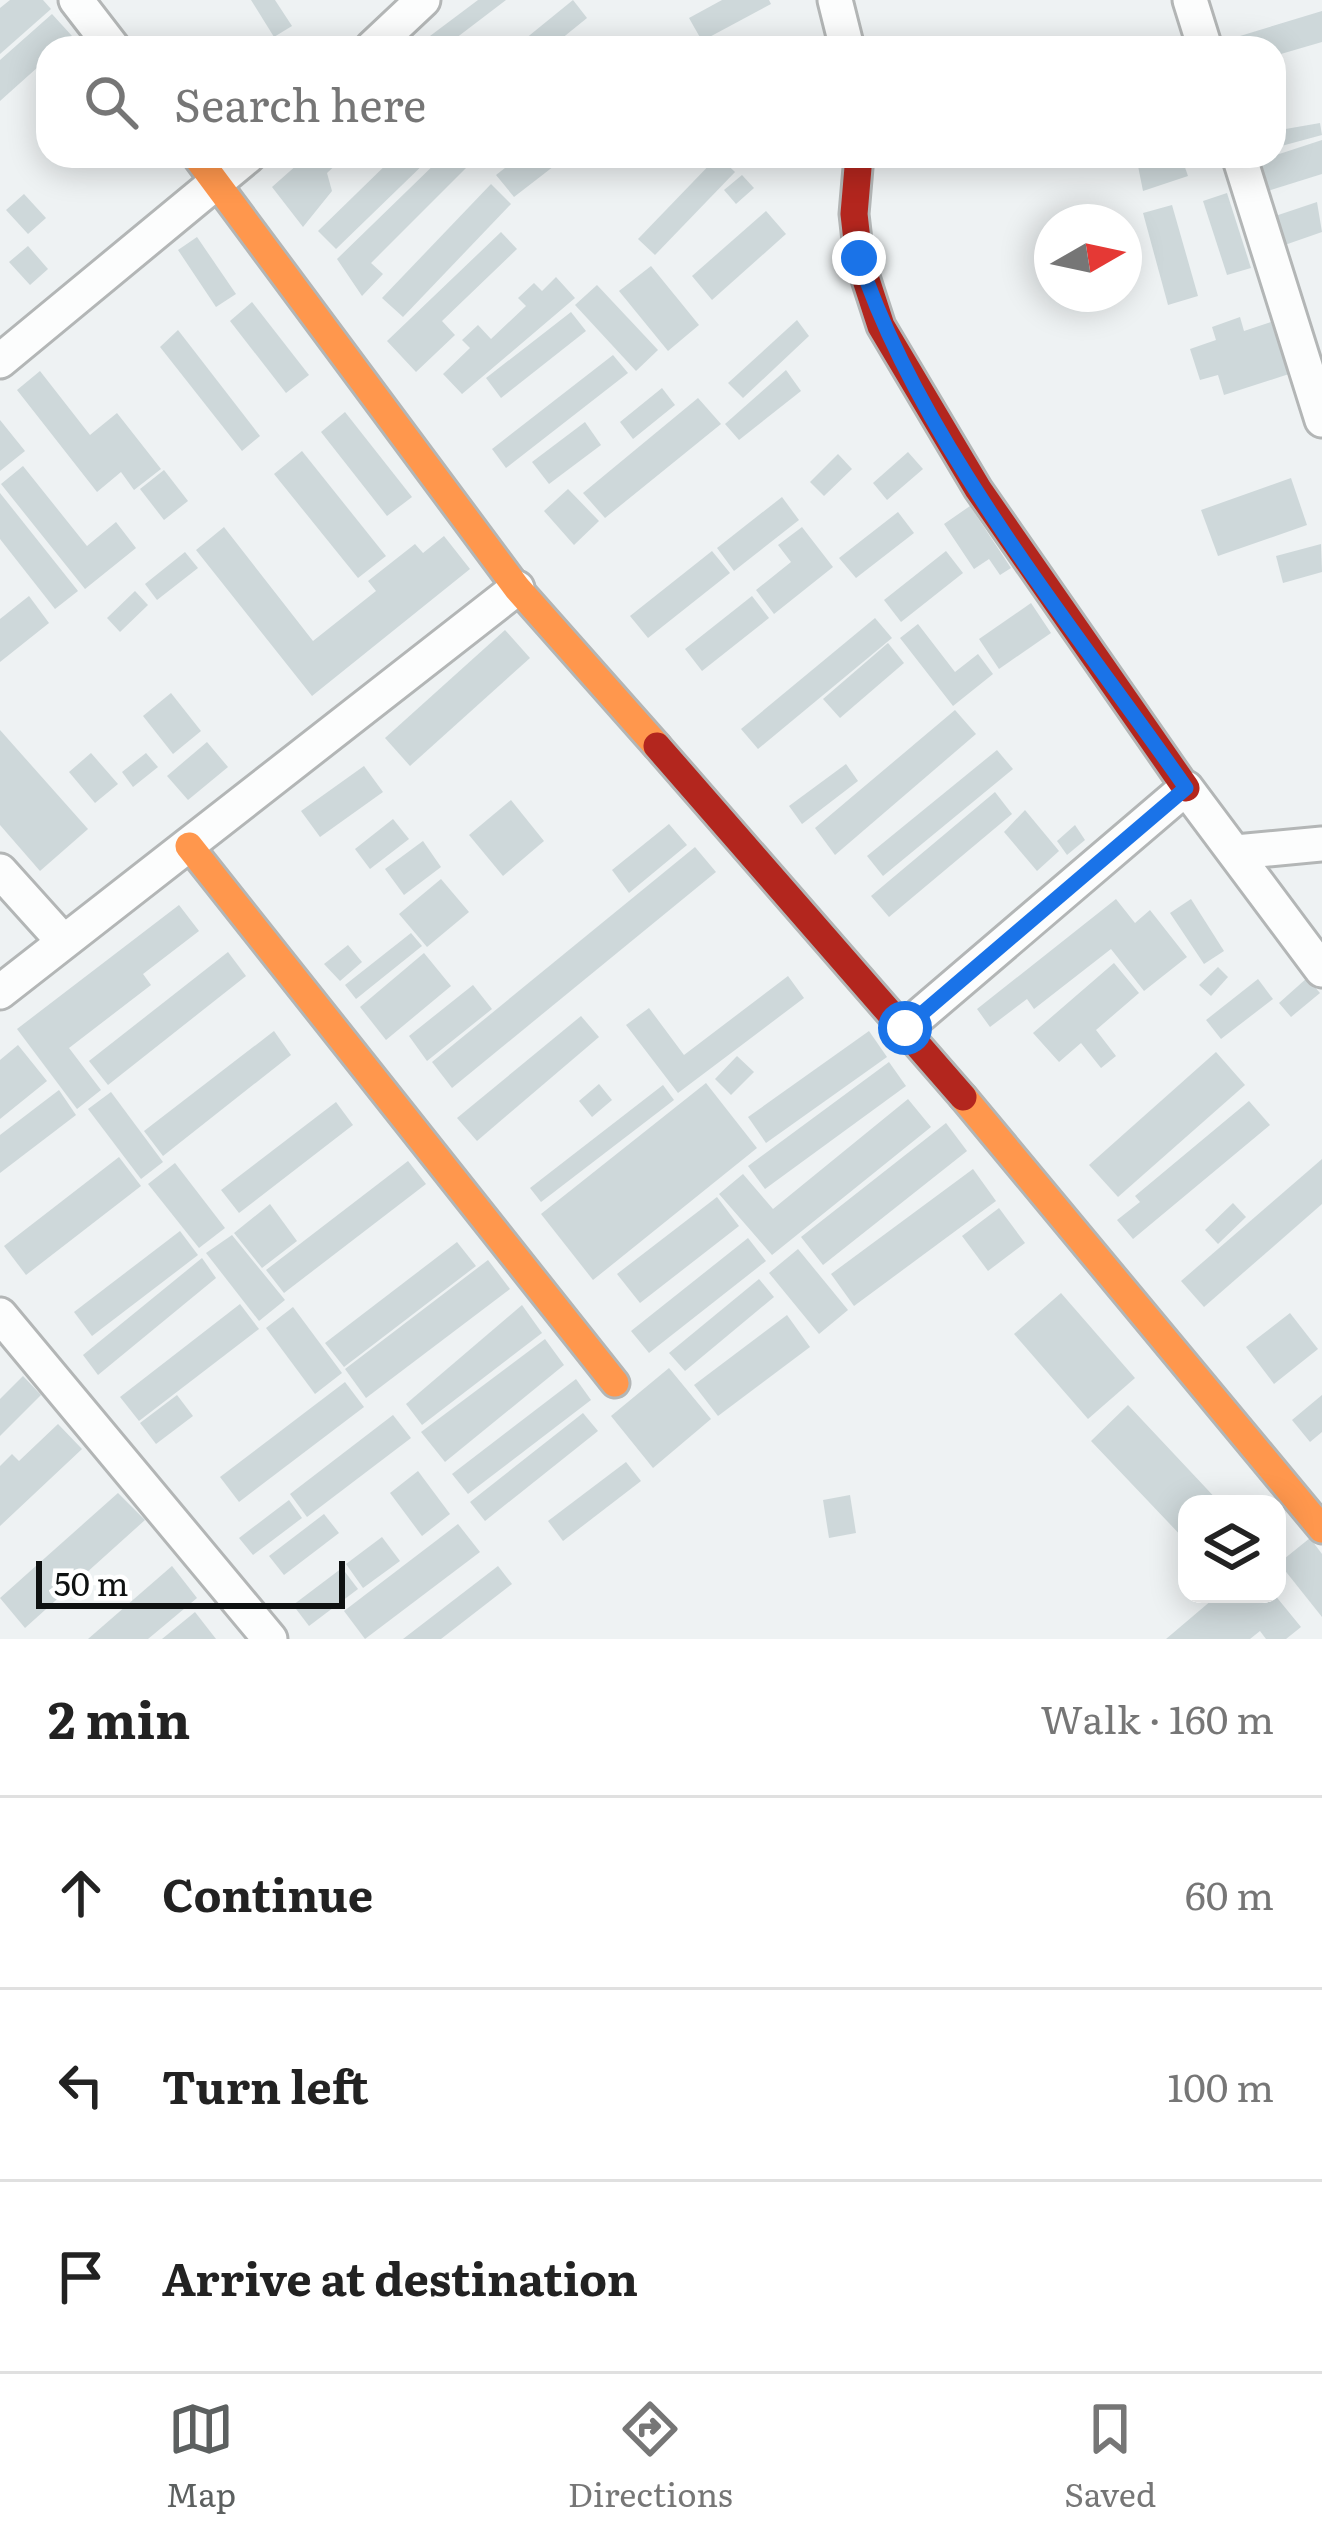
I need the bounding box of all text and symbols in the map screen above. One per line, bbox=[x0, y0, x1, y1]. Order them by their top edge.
search box bbox=[36, 36, 1286, 168]
icon: search bbox=[78, 69, 144, 135]
text: Search here bbox=[174, 69, 426, 136]
north arrow bbox=[1034, 204, 1142, 312]
route end bbox=[832, 231, 886, 285]
route start bbox=[878, 1001, 932, 1055]
map controls bbox=[1178, 1495, 1286, 1603]
button: layers bbox=[1178, 1495, 1286, 1603]
scale bar bbox=[36, 1555, 345, 1608]
text: 50 m bbox=[54, 1557, 128, 1606]
text: 2 min bbox=[48, 1679, 191, 1755]
text: Walk · 160 m bbox=[1041, 1688, 1274, 1746]
text: Continue bbox=[162, 1859, 373, 1926]
icon: ahead bbox=[48, 1860, 114, 1926]
text: 60 m bbox=[1185, 1864, 1274, 1922]
text: Turn left bbox=[162, 2051, 369, 2118]
icon: left bbox=[48, 2052, 114, 2118]
text: 100 m bbox=[1167, 2056, 1274, 2114]
text: Arrive at destination bbox=[162, 2243, 638, 2310]
icon: arrive bbox=[48, 2244, 114, 2310]
tab: Map bbox=[166, 2396, 236, 2517]
tab: Directions bbox=[568, 2396, 733, 2517]
tab: Saved bbox=[1064, 2396, 1156, 2517]

